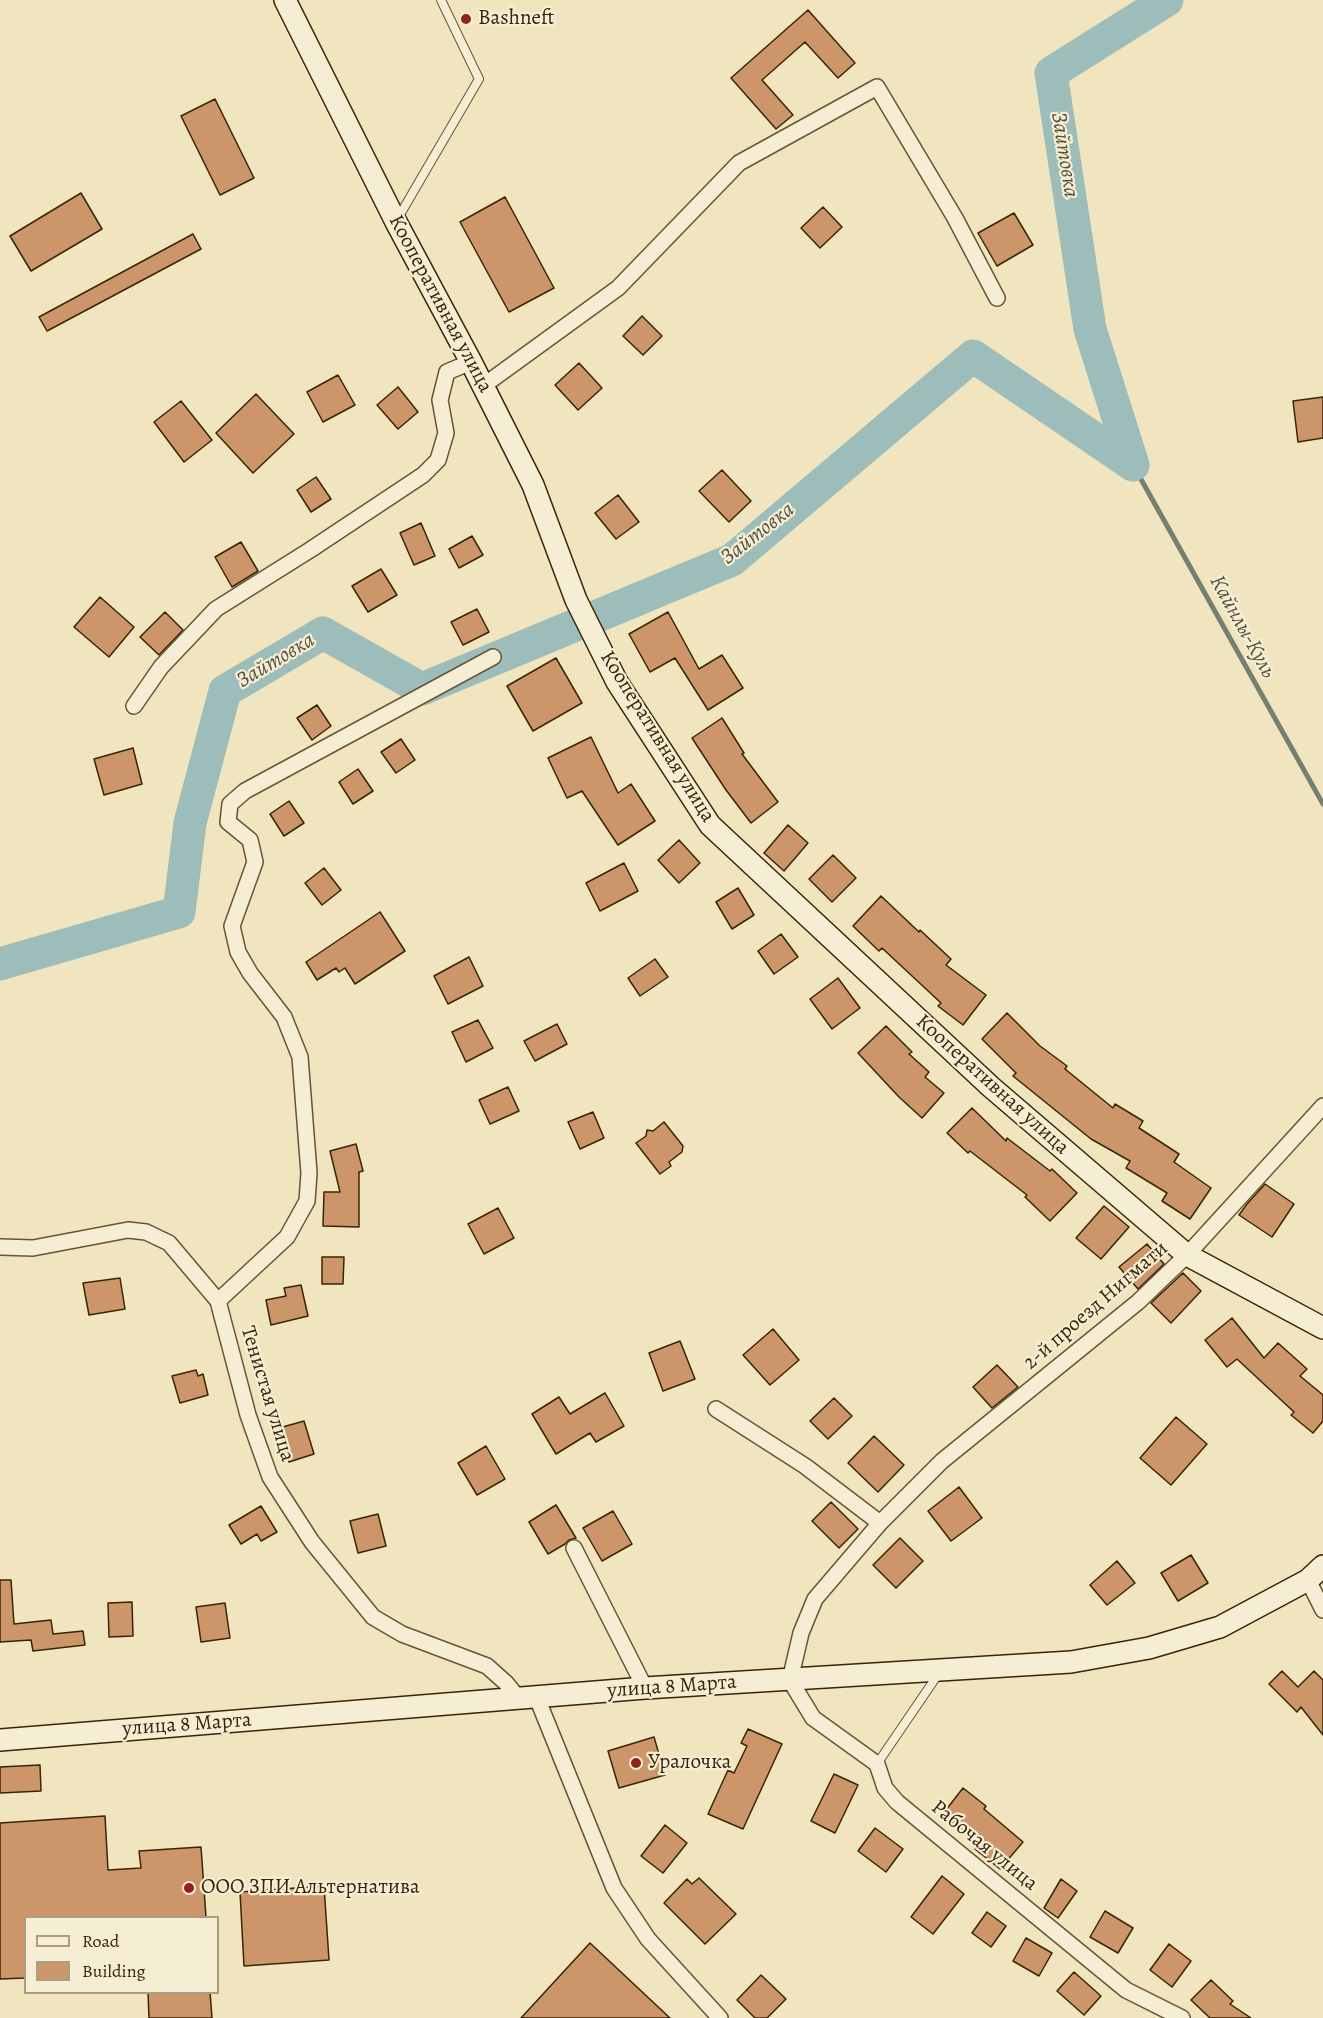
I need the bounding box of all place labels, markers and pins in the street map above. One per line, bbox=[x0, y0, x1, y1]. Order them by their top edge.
place label: Bashneft bbox=[478, 6, 555, 32]
marker: Bashneft bbox=[459, 12, 473, 26]
place label: Уралочка bbox=[648, 1750, 731, 1776]
marker: Уралочка bbox=[629, 1756, 643, 1770]
place label: ООО ЗПИ Альтернатива bbox=[201, 1875, 420, 1901]
marker: ООО ЗПИ Альтернатива bbox=[182, 1881, 196, 1895]

